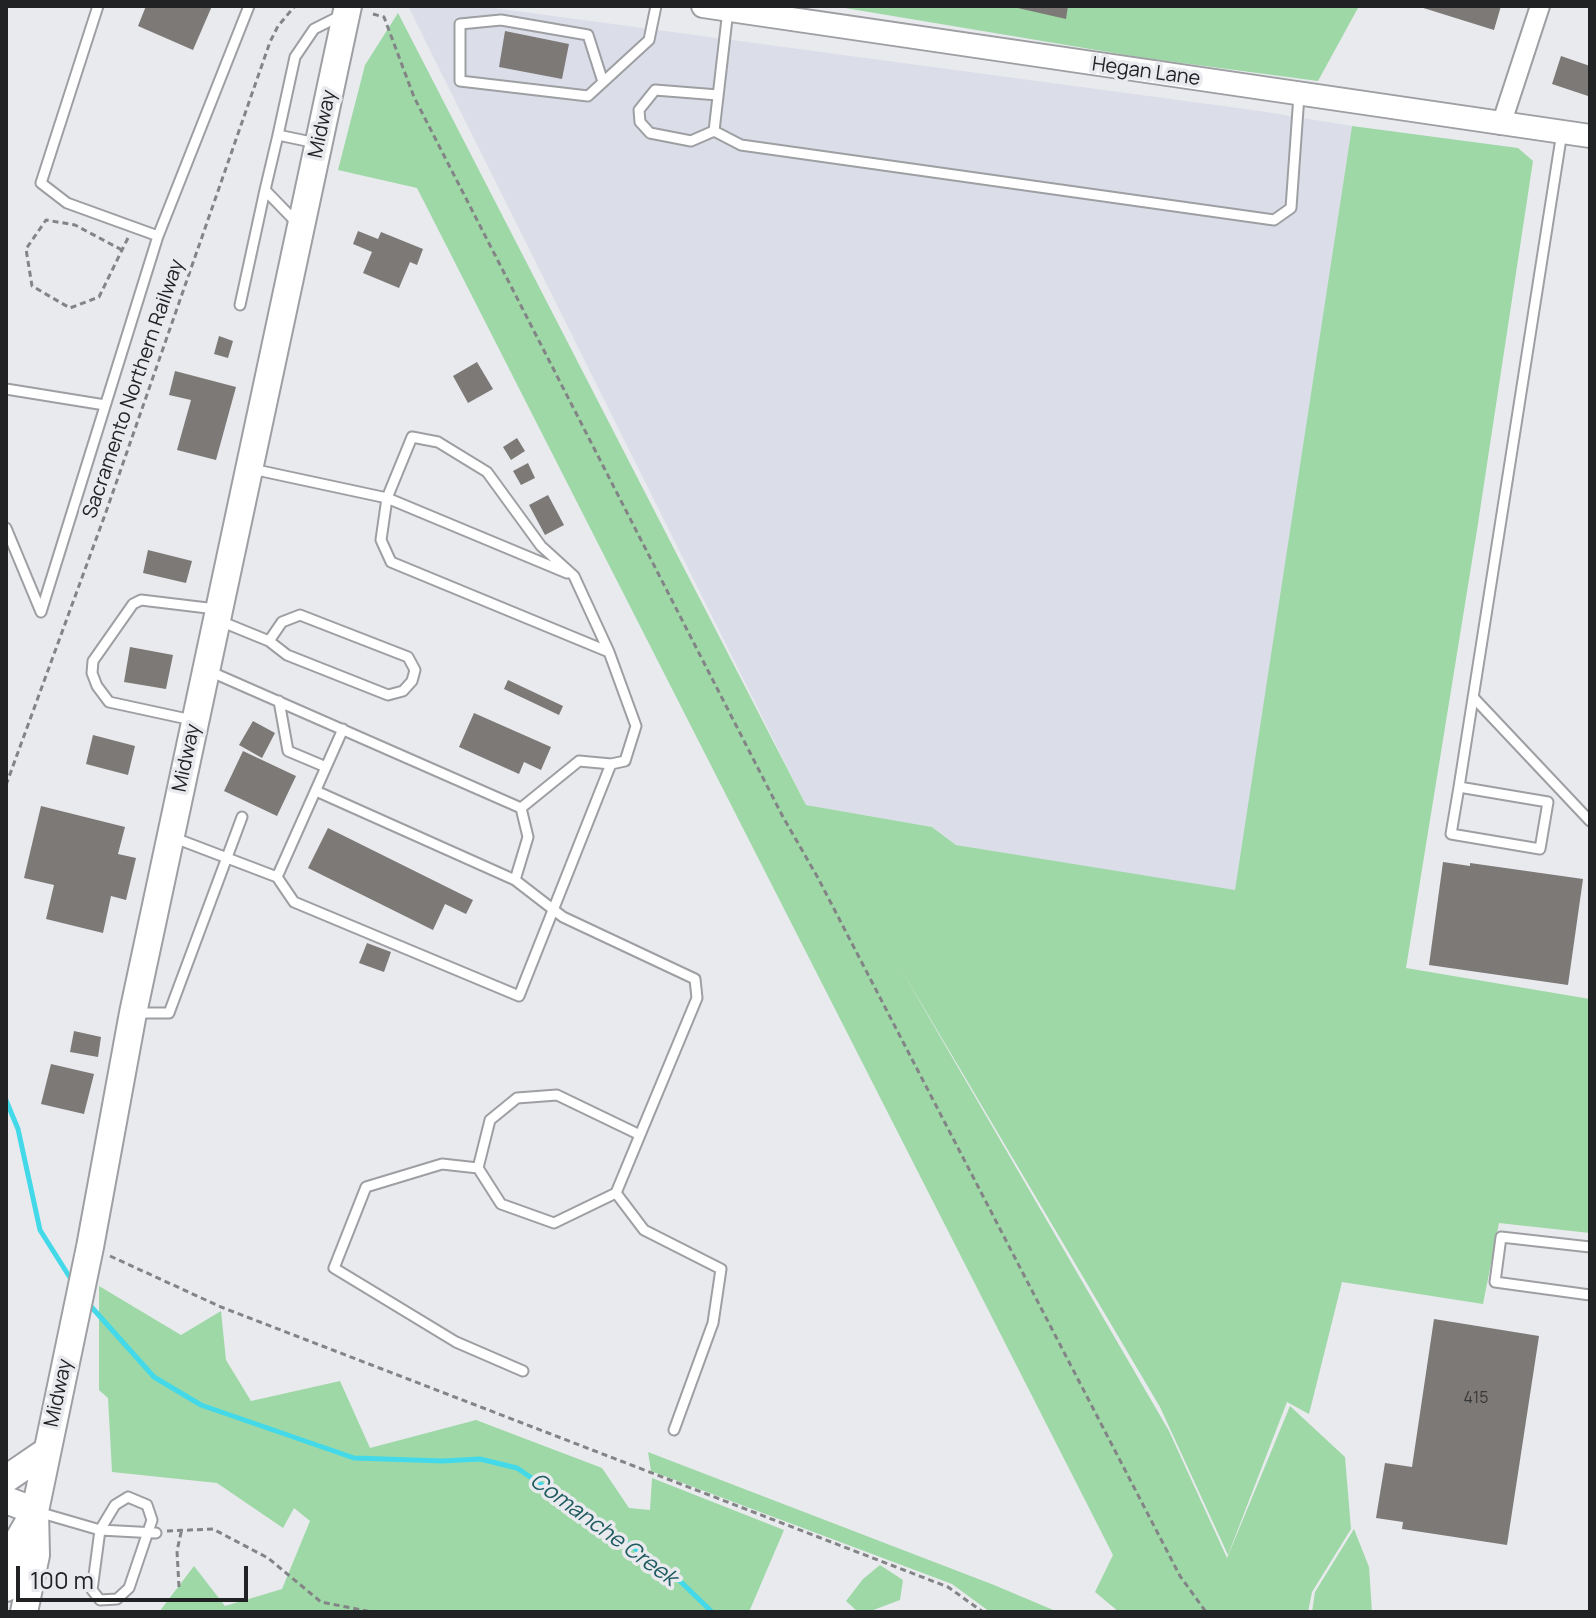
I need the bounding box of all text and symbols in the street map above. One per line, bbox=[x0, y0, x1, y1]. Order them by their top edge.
street label: Hegan Lane bbox=[1090, 53, 1202, 91]
street label: Midway bbox=[304, 88, 342, 160]
street label: Sacramento Northern Railway bbox=[78, 256, 190, 522]
street label: Midway bbox=[168, 722, 206, 794]
street label: Midway bbox=[40, 1357, 78, 1429]
house number: 415 bbox=[1464, 1389, 1488, 1409]
water label: Comanche Creek bbox=[524, 1468, 682, 1592]
scale bar bbox=[20, 1550, 252, 1600]
text: 100 m bbox=[30, 1563, 94, 1596]

